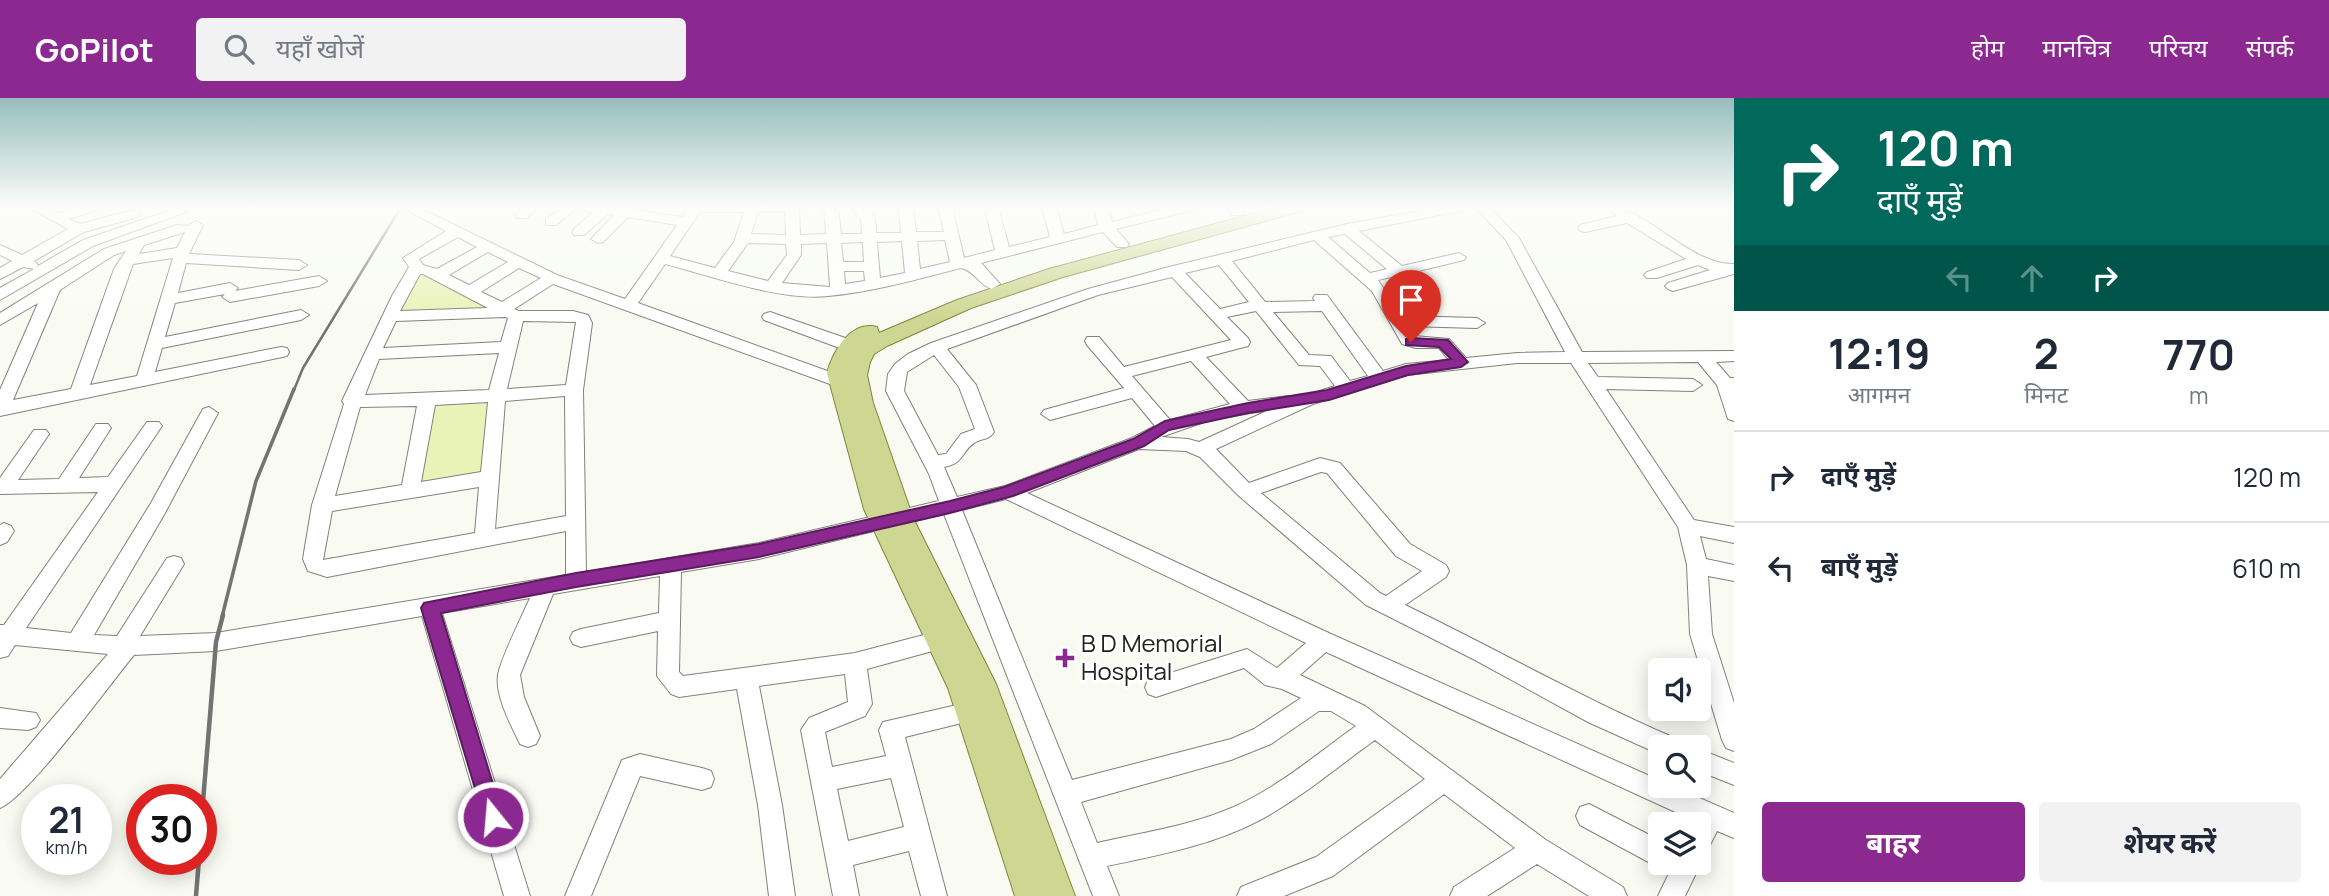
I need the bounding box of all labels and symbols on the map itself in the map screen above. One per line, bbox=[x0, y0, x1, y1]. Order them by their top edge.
pin bbox=[1381, 270, 1441, 342]
place label: B D Memorial Hospital bbox=[1081, 626, 1223, 687]
marker: B D Memorial Hospital bbox=[1055, 648, 1075, 668]
position arrow bbox=[456, 780, 530, 854]
speed limit sign: 30 bbox=[126, 784, 217, 875]

